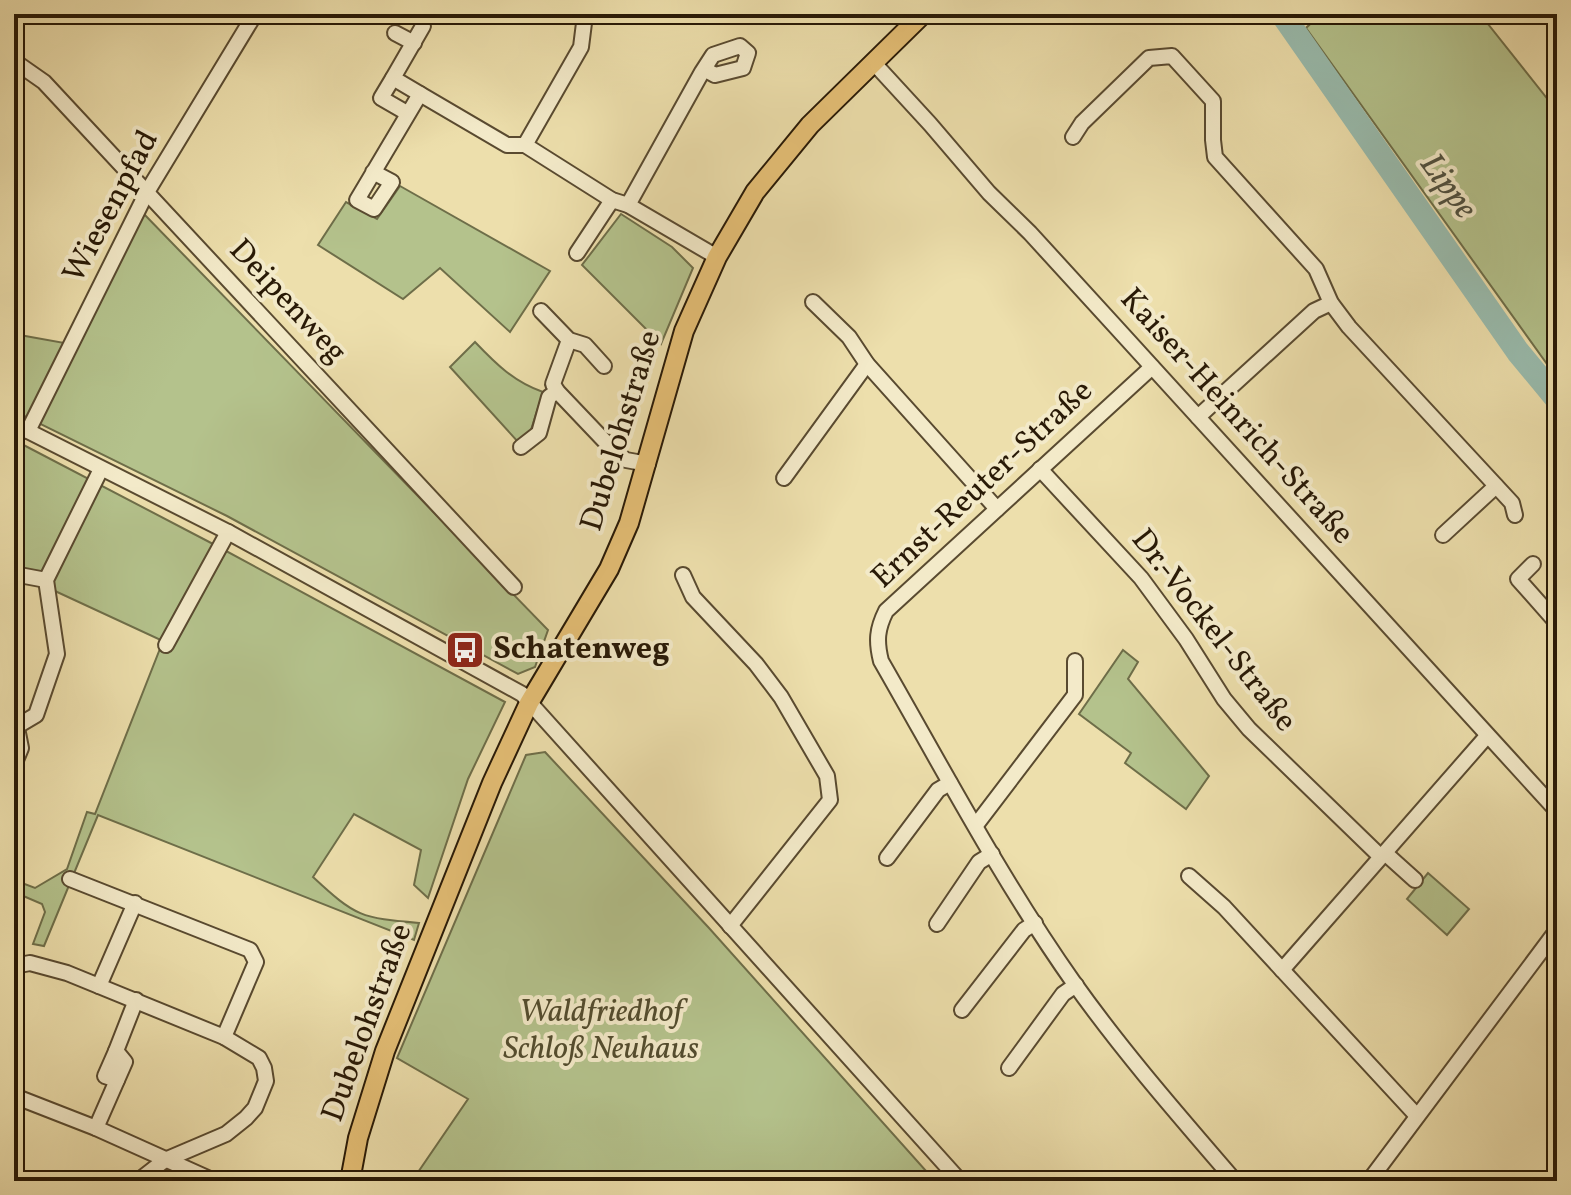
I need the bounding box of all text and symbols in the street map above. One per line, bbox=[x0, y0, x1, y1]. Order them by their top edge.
street label: Wiesenpfad bbox=[53, 123, 171, 291]
water label: Lippe bbox=[1407, 144, 1487, 230]
street label: Deipenweg bbox=[218, 230, 356, 374]
street label: Kaiser-Heinrich-Straße bbox=[1109, 279, 1363, 555]
street label: Dubelohstraße bbox=[571, 325, 673, 537]
street label: Ernst-Reuter-Straße bbox=[863, 371, 1103, 599]
street label: Dr.-Vockel-Straße bbox=[1120, 520, 1306, 742]
place label: Schatenweg bbox=[493, 628, 670, 672]
bus stop icon: Schatenweg bbox=[444, 629, 486, 671]
street label: Dubelohstraße bbox=[312, 918, 424, 1128]
park label: Waldfriedhof Schloß Neuhaus bbox=[503, 991, 699, 1072]

